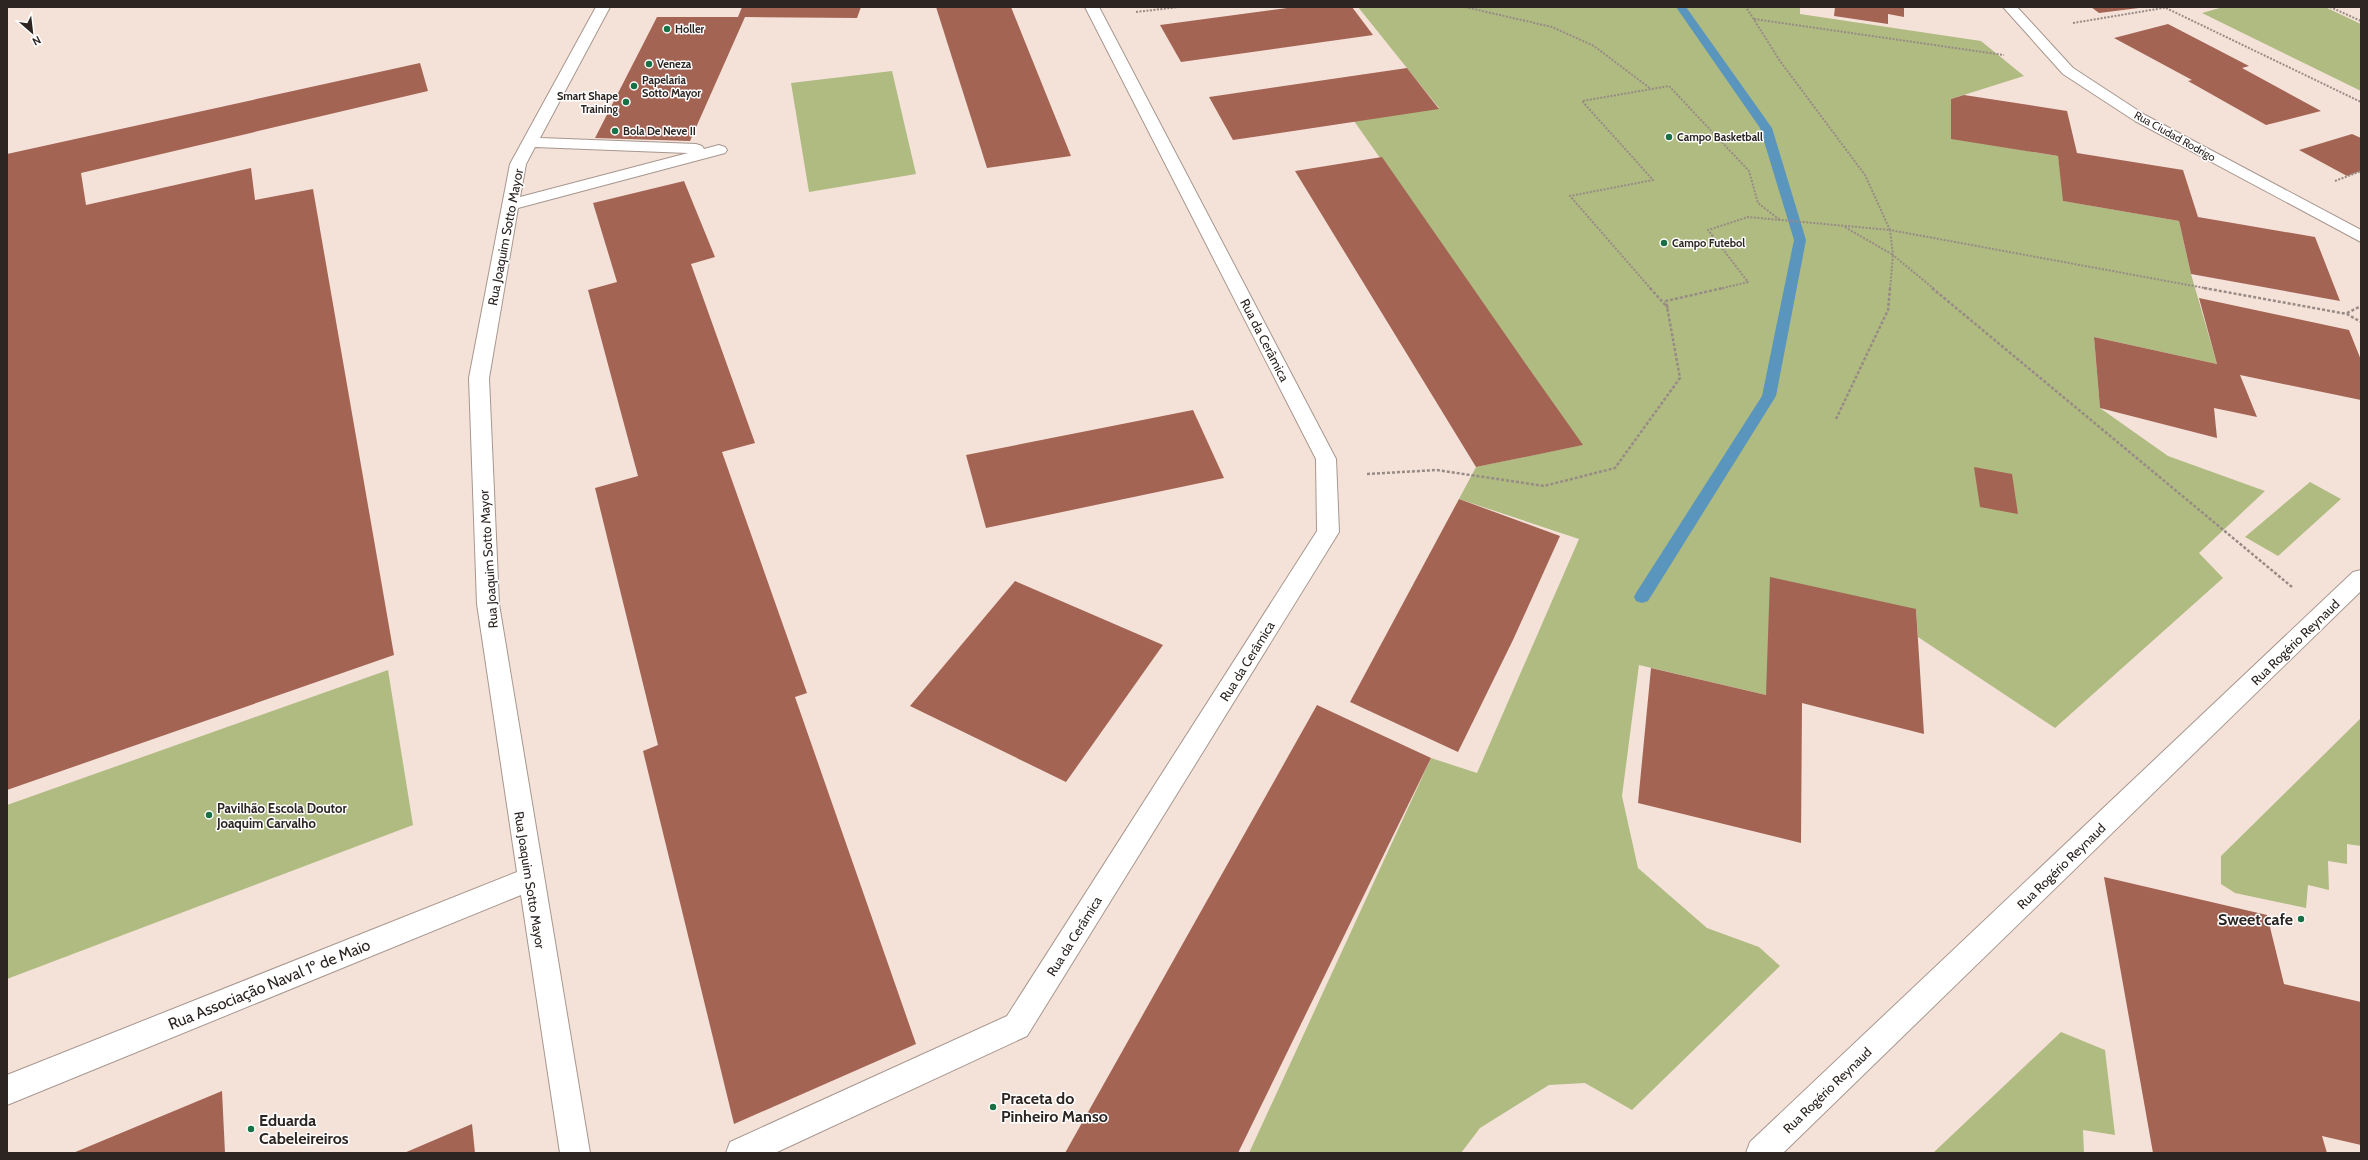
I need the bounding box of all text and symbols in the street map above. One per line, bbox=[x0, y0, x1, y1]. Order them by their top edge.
north arrow bbox=[12, 12, 52, 52]
place label: Holler bbox=[675, 22, 705, 36]
marker: Holler bbox=[662, 24, 672, 34]
text: N bbox=[30, 33, 43, 49]
place label: Veneza bbox=[657, 57, 692, 71]
marker: Veneza bbox=[644, 59, 654, 69]
place label: Papelaria Sotto Mayor bbox=[642, 73, 701, 100]
marker: Papelaria Sotto Mayor bbox=[629, 81, 639, 91]
place label: Smart Shape Training bbox=[557, 89, 618, 116]
marker: Smart Shape Training bbox=[621, 97, 631, 107]
street label: Rua Ciudad Rodrigo bbox=[2132, 108, 2218, 164]
place label: Bola De Neve II bbox=[623, 124, 696, 138]
marker: Bola De Neve II bbox=[610, 126, 620, 136]
place label: Campo Basketball bbox=[1677, 130, 1763, 144]
marker: Campo Basketball bbox=[1664, 132, 1674, 142]
street label: Rua Joaquim Sotto Mayor bbox=[484, 166, 526, 307]
place label: Campo Futebol bbox=[1672, 236, 1745, 250]
marker: Campo Futebol bbox=[1659, 238, 1669, 248]
street label: Rua da Cerâmica bbox=[1237, 296, 1293, 385]
street label: Rua Joaquim Sotto Mayor bbox=[475, 488, 501, 629]
street label: Rua Rogério Reynaud bbox=[2247, 596, 2343, 688]
street label: Rua da Cerâmica bbox=[1216, 617, 1278, 704]
place label: Pavilhão Escola Doutor Joaquim Carvalho bbox=[216, 800, 348, 831]
marker: Pavilhão Escola Doutor Joaquim Carvalho bbox=[204, 810, 214, 820]
street label: Rua Joaquim Sotto Mayor bbox=[511, 810, 549, 951]
street label: Rua Rogério Reynaud bbox=[2013, 820, 2109, 912]
street label: Rua da Cerâmica bbox=[1043, 892, 1105, 979]
place label: Sweet cafe bbox=[2218, 910, 2293, 929]
marker: Sweet cafe bbox=[2296, 914, 2306, 924]
street label: Rua Associação Naval 1º de Maio bbox=[165, 935, 373, 1034]
street label: Rua Rogério Reynaud bbox=[1779, 1044, 1875, 1136]
place label: Praceta do Pinheiro Manso bbox=[1001, 1089, 1108, 1126]
marker: Praceta do Pinheiro Manso bbox=[988, 1102, 998, 1112]
place label: Eduarda Cabeleireiros bbox=[259, 1111, 349, 1148]
marker: Eduarda Cabeleireiros bbox=[246, 1124, 256, 1134]

